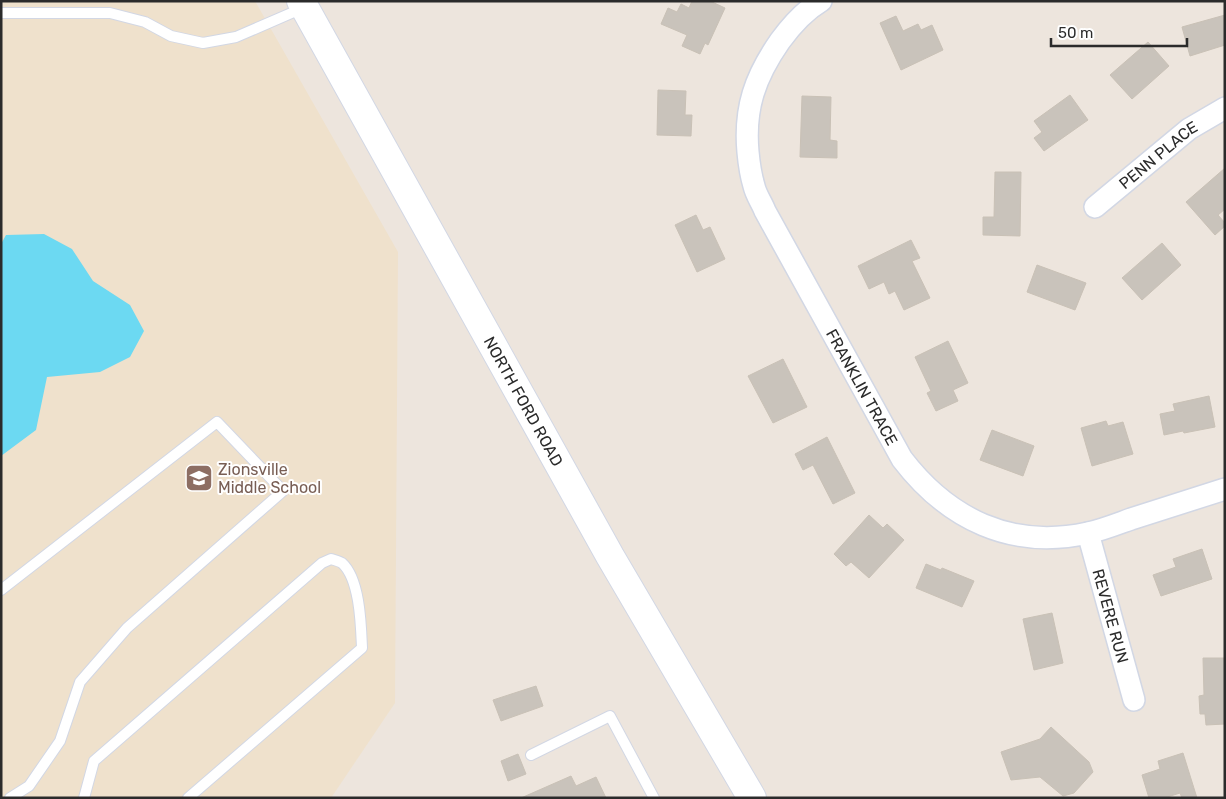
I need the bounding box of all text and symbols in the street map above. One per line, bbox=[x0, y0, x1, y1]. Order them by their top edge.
scale bar bbox=[1051, 15, 1187, 47]
text: 50 m bbox=[1058, 24, 1093, 42]
street label: PENN PLACE bbox=[1115, 117, 1201, 193]
street label: FRANKLIN TRACE bbox=[823, 326, 902, 449]
street label: NORTH FORD ROAD bbox=[480, 333, 567, 469]
place label: Zionsville Middle School bbox=[218, 460, 321, 497]
school or university icon: Zionsville Middle School bbox=[184, 463, 214, 493]
street label: REVERE RUN bbox=[1089, 567, 1133, 665]

